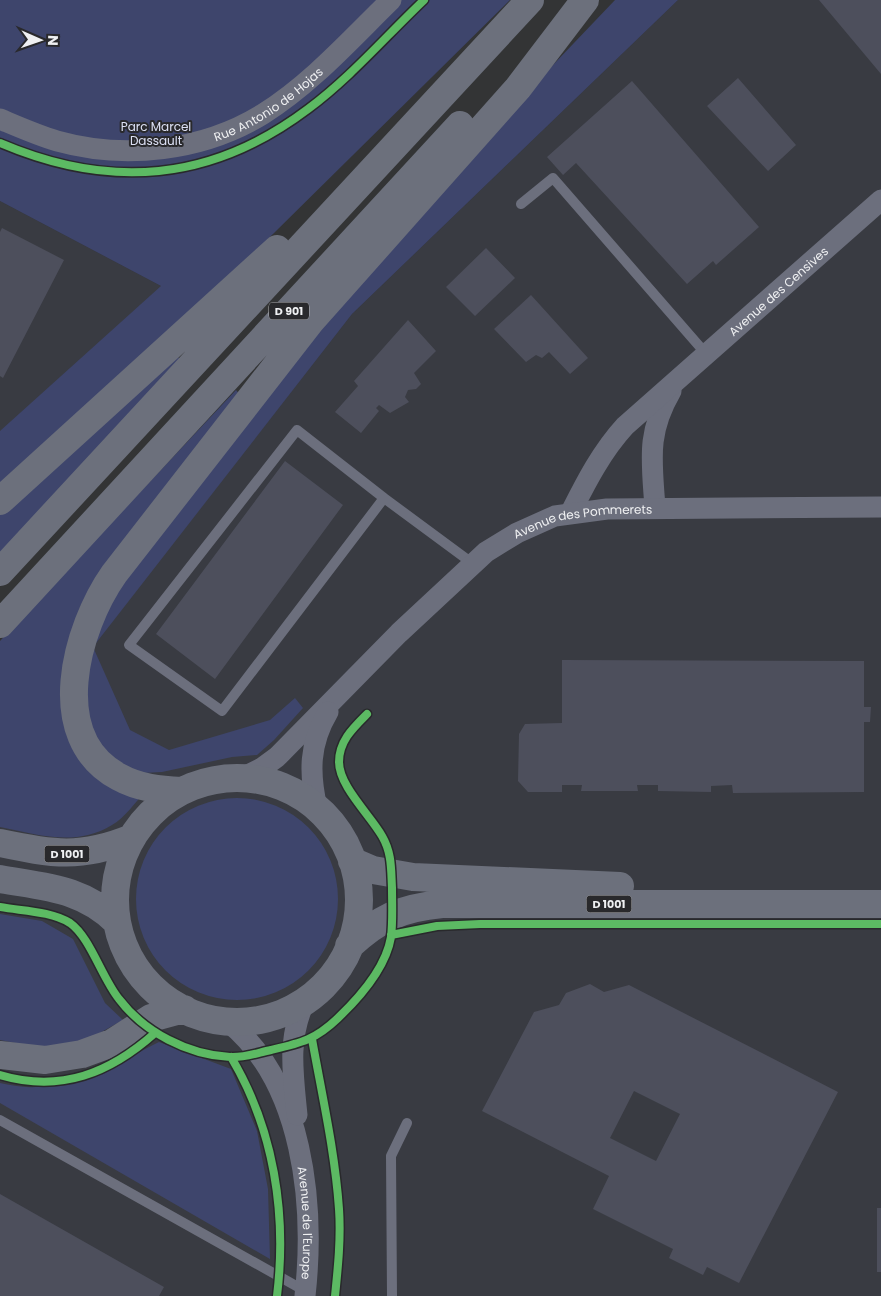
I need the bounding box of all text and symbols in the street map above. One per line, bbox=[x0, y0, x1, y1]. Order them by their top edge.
north arrow bbox=[15, 15, 65, 65]
text: N bbox=[43, 35, 63, 46]
street label: Rue Antonio de Hojas bbox=[211, 63, 326, 145]
park label: Parc Marcel Dassault bbox=[121, 118, 191, 149]
street label: Avenue des Censives bbox=[725, 242, 831, 339]
road number: D 901 bbox=[269, 302, 309, 320]
street label: Avenue des Pommerets bbox=[510, 500, 652, 542]
road number: D 1001 bbox=[44, 846, 90, 862]
road number: D 1001 bbox=[586, 896, 632, 912]
street label: Avenue de l'Europe bbox=[294, 1165, 317, 1280]

